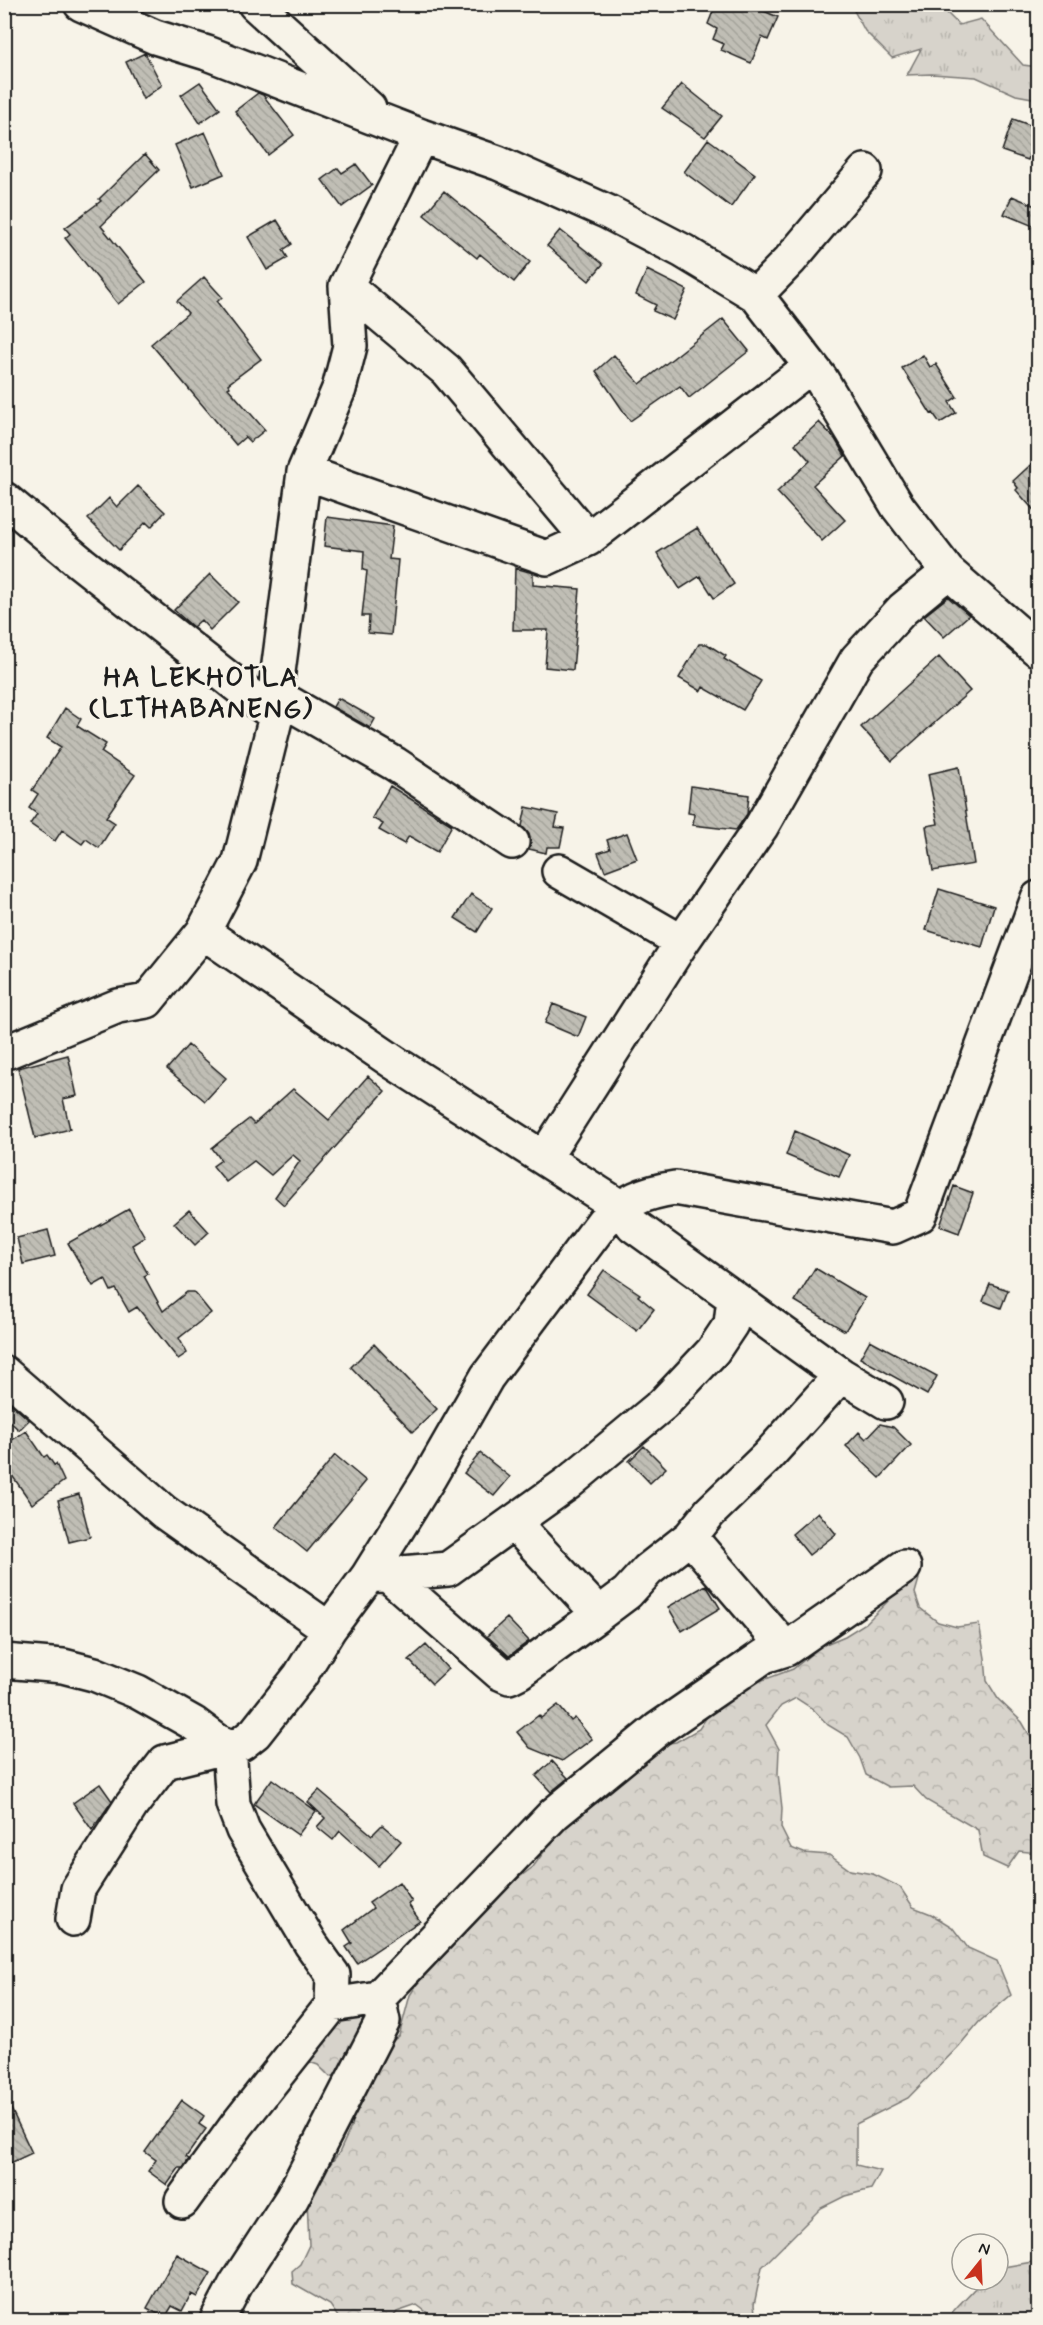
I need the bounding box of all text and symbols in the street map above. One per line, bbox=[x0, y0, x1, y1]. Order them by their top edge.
district label: HA LEKHOTLA (LITHABANENG) bbox=[88, 661, 314, 727]
north arrow bbox=[950, 2232, 1010, 2292]
text: N bbox=[976, 2238, 992, 2261]

